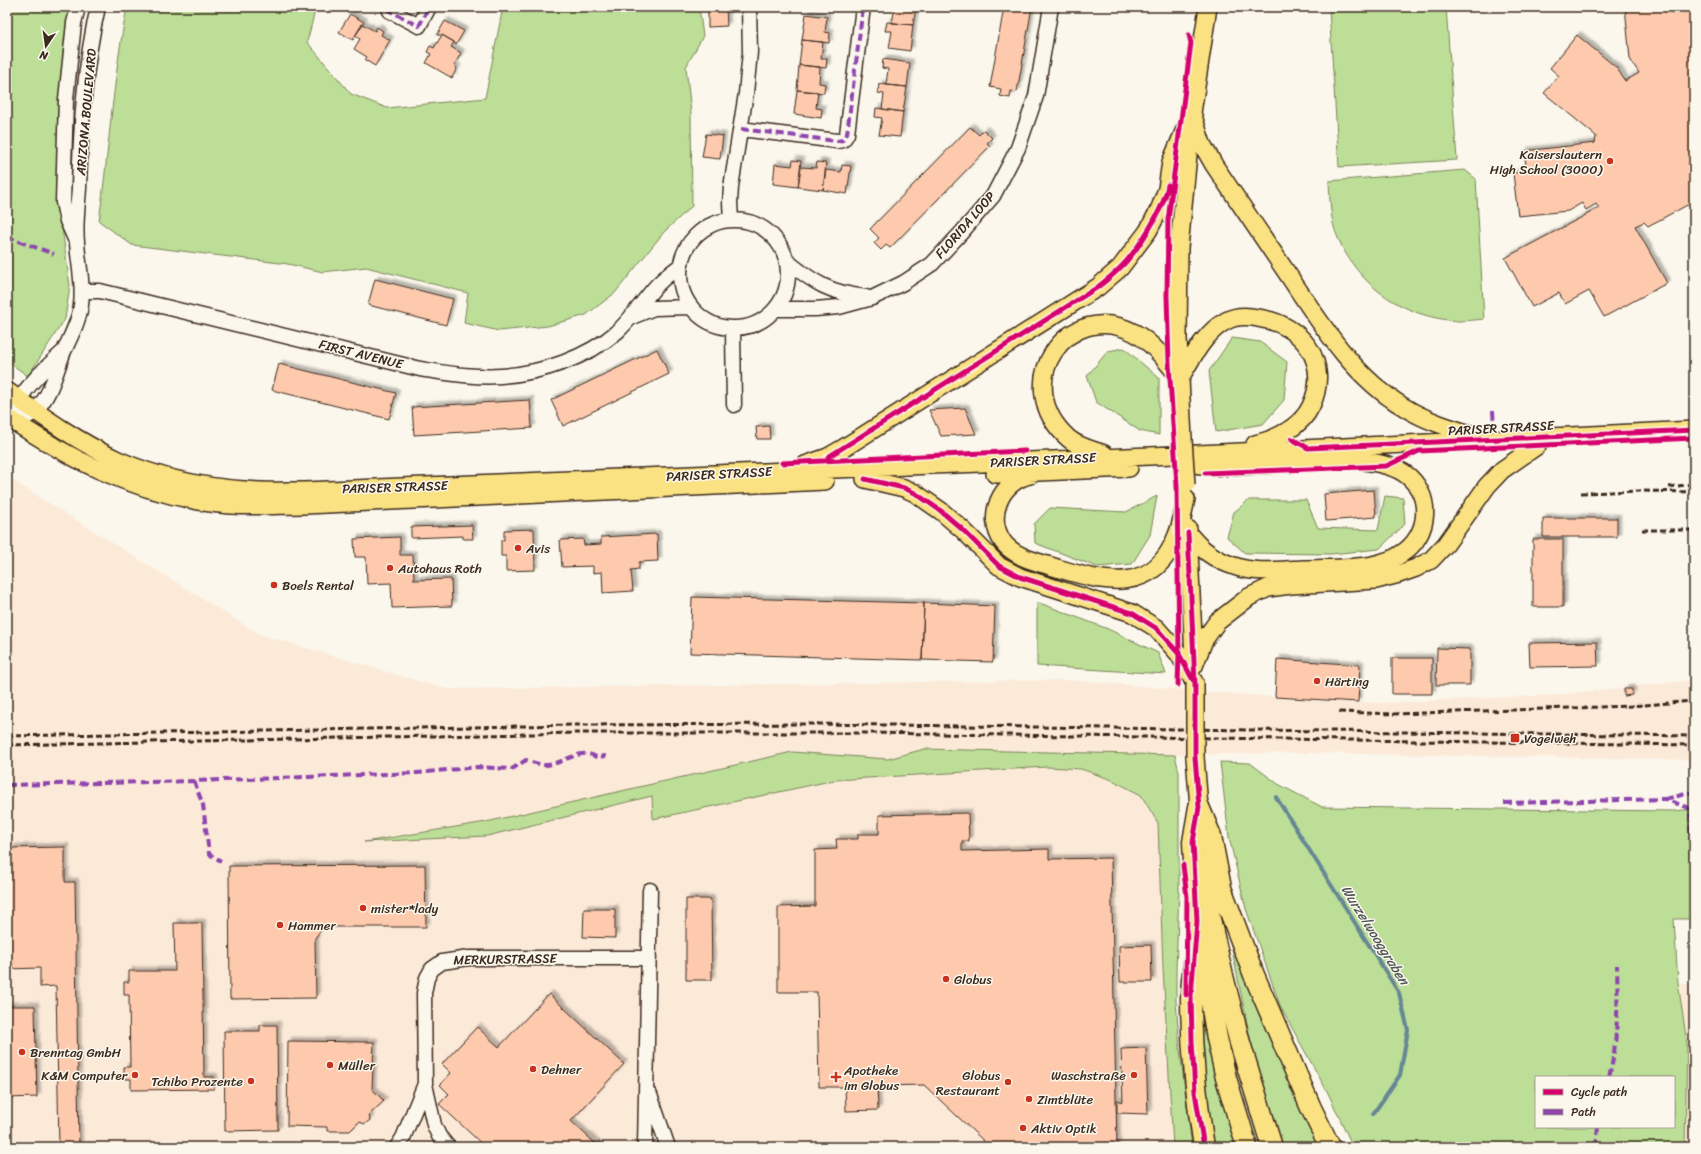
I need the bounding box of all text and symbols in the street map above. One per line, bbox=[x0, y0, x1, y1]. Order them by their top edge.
north arrow bbox=[26, 26, 66, 66]
text: N bbox=[38, 45, 51, 66]
street label: ARIZONA BOULEVARD bbox=[69, 47, 103, 177]
place label: Kaiserslautern High School (3000) bbox=[1490, 143, 1603, 181]
marker: Kaiserslautern High School (3000) bbox=[1605, 156, 1615, 166]
street label: FLORIDA LOOP bbox=[929, 186, 1001, 264]
street label: FIRST AVENUE bbox=[316, 332, 406, 376]
street label: PARISER STRASSE bbox=[1448, 414, 1555, 442]
street label: PARISER STRASSE bbox=[990, 446, 1097, 474]
street label: PARISER STRASSE bbox=[666, 460, 773, 488]
street label: PARISER STRASSE bbox=[342, 474, 449, 500]
place label: Avis bbox=[525, 537, 550, 560]
marker: Avis bbox=[513, 543, 523, 553]
place label: Autohaus Roth bbox=[397, 557, 482, 580]
marker: Autohaus Roth bbox=[385, 563, 395, 573]
place label: Boels Rental bbox=[282, 574, 354, 597]
marker: Boels Rental bbox=[269, 580, 279, 590]
place label: Härting bbox=[1325, 670, 1369, 693]
marker: Härting bbox=[1312, 676, 1322, 686]
place label: Vogelweh bbox=[1524, 727, 1576, 750]
marker: Vogelweh bbox=[1509, 732, 1521, 744]
water label: Wurzelwooggraben bbox=[1334, 880, 1417, 991]
place label: mister*lady bbox=[371, 897, 439, 920]
marker: mister*lady bbox=[358, 903, 368, 913]
place label: Hammer bbox=[288, 914, 336, 937]
marker: Hammer bbox=[275, 920, 285, 930]
street label: MERKURSTRASSE bbox=[453, 947, 558, 971]
place label: Globus bbox=[954, 968, 992, 991]
marker: Globus bbox=[941, 974, 951, 984]
place label: Brenntag GmbH bbox=[30, 1041, 122, 1064]
marker: Brenntag GmbH bbox=[17, 1047, 27, 1057]
place label: Müller bbox=[338, 1054, 376, 1077]
place label: Dehner bbox=[541, 1058, 582, 1081]
place label: Apotheke im Globus bbox=[843, 1059, 900, 1097]
marker: Müller bbox=[325, 1060, 335, 1070]
place label: K&M Computer bbox=[41, 1064, 128, 1087]
marker: Dehner bbox=[528, 1064, 538, 1074]
place label: Globus Restaurant bbox=[936, 1064, 1001, 1102]
place label: Waschstraße bbox=[1051, 1064, 1126, 1087]
marker: K&M Computer bbox=[130, 1070, 140, 1080]
place label: Tchibo Prozente bbox=[151, 1070, 243, 1093]
marker: Waschstraße bbox=[1129, 1070, 1139, 1080]
marker: Apotheke im Globus bbox=[831, 1072, 841, 1082]
marker: Tchibo Prozente bbox=[246, 1076, 256, 1086]
legend bbox=[1535, 1076, 1675, 1128]
marker: Globus Restaurant bbox=[1003, 1077, 1013, 1087]
text: Cycle path bbox=[1571, 1081, 1627, 1103]
place label: Zimtblüte bbox=[1037, 1088, 1094, 1111]
marker: Zimtblüte bbox=[1024, 1094, 1034, 1104]
text: Path bbox=[1571, 1101, 1596, 1123]
place label: Aktiv Optik bbox=[1030, 1117, 1097, 1140]
marker: Aktiv Optik bbox=[1018, 1123, 1028, 1133]

